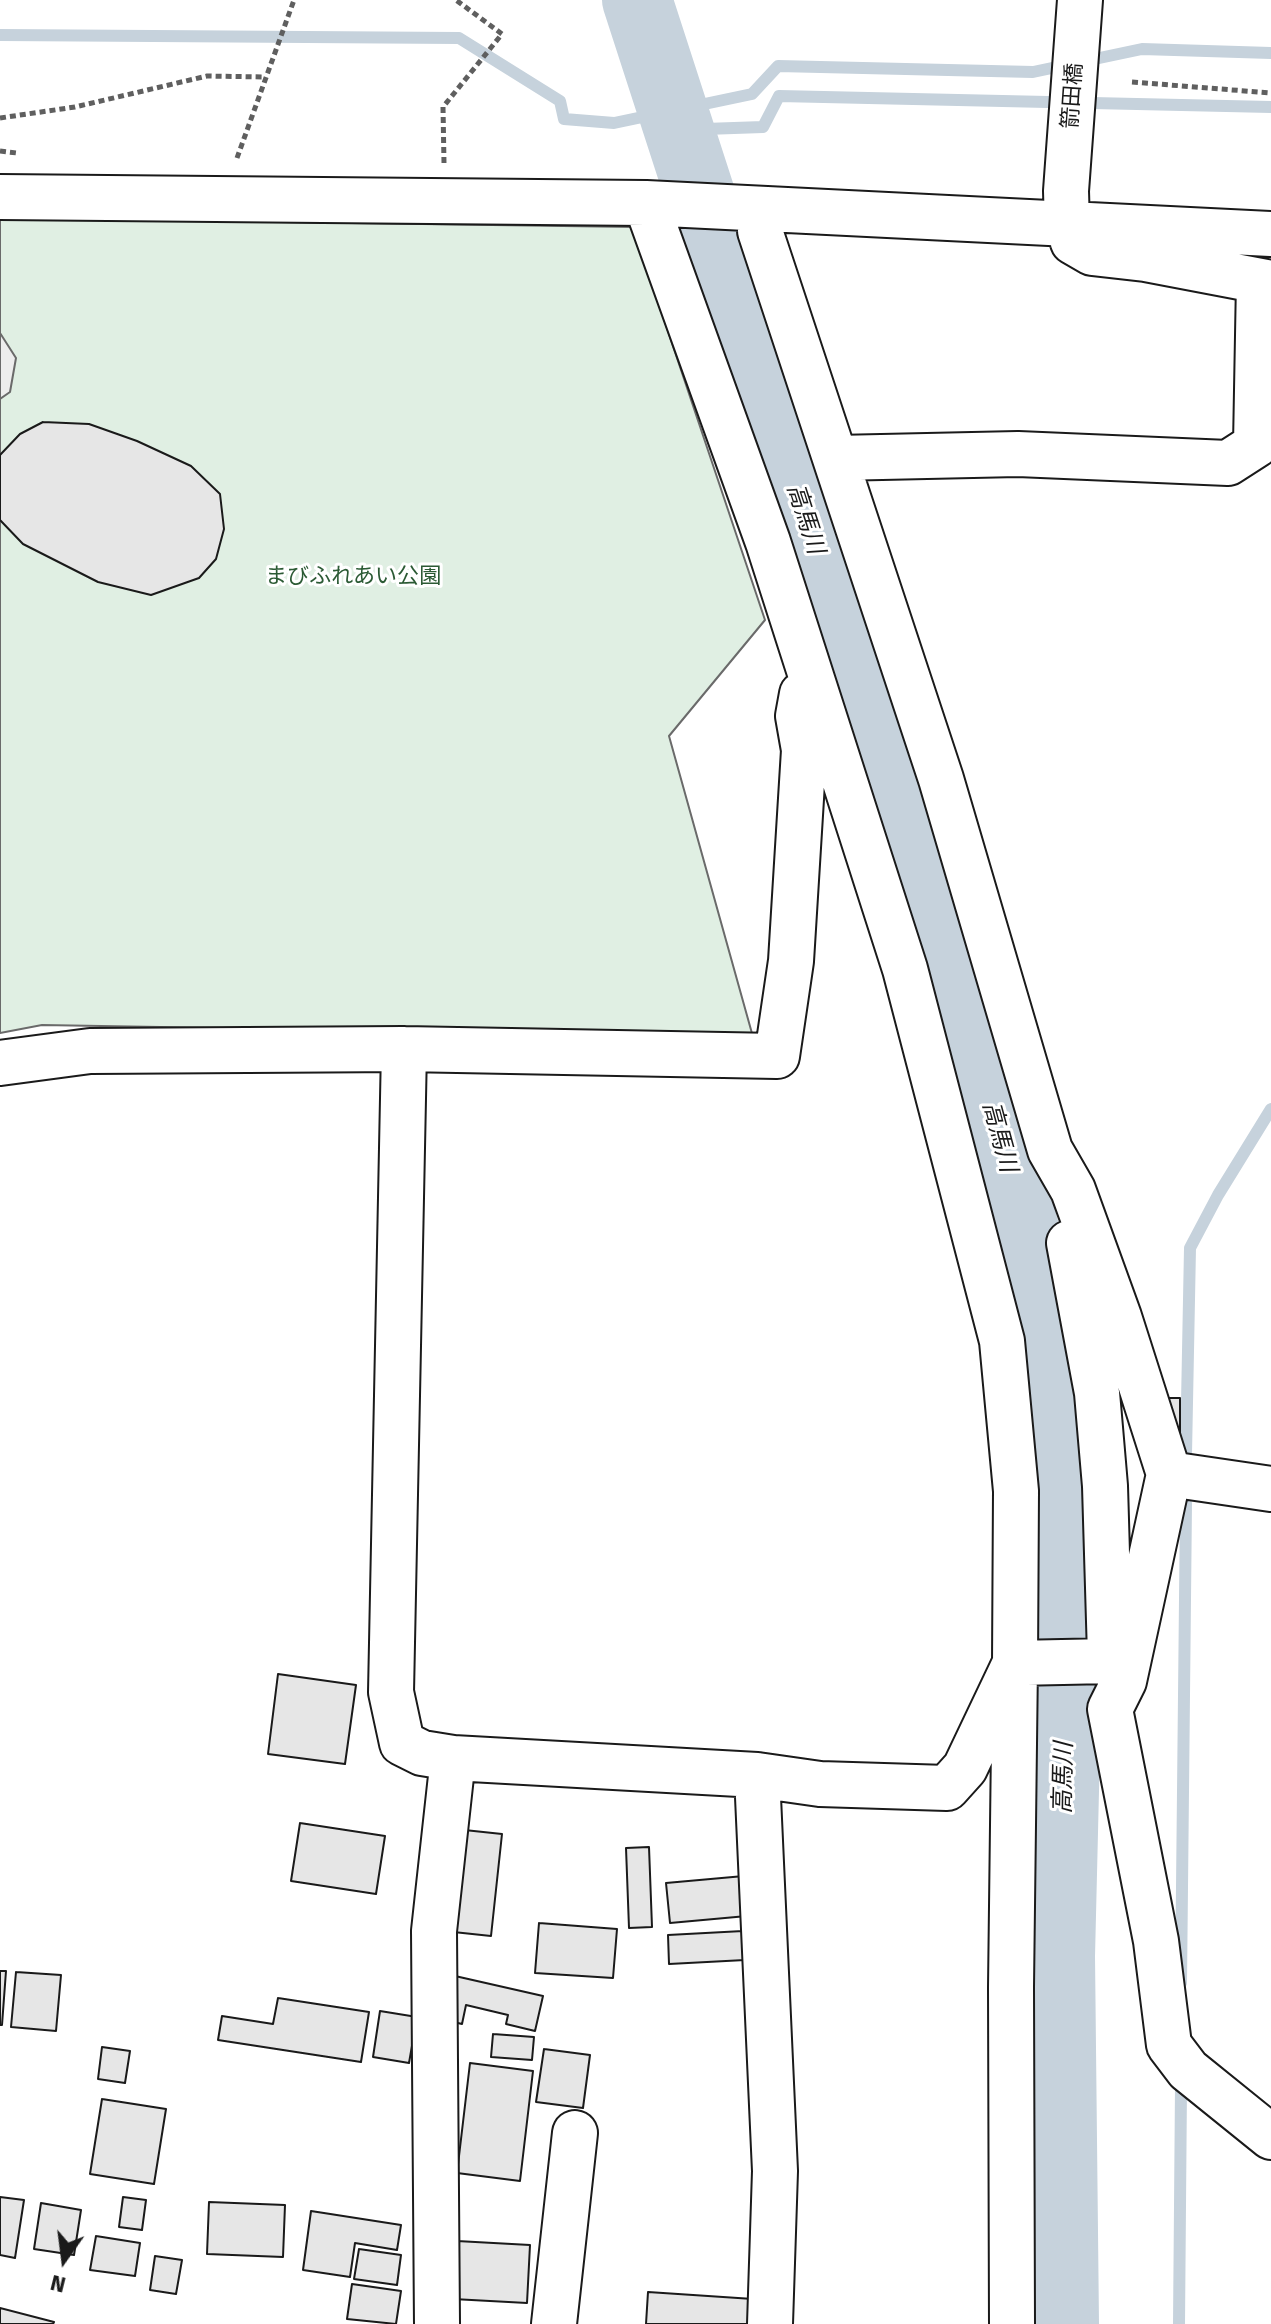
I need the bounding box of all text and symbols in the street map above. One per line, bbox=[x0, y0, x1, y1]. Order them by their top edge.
street label: 箭田橋 bbox=[1058, 62, 1088, 130]
water label: 高馬川 bbox=[780, 480, 830, 558]
park label: まびふれあい公園 bbox=[265, 564, 441, 590]
water label: 高馬川 bbox=[976, 1098, 1022, 1176]
water label: 高馬川 bbox=[1049, 1742, 1079, 1814]
north arrow bbox=[24, 2220, 104, 2300]
text: N bbox=[48, 2269, 68, 2299]

